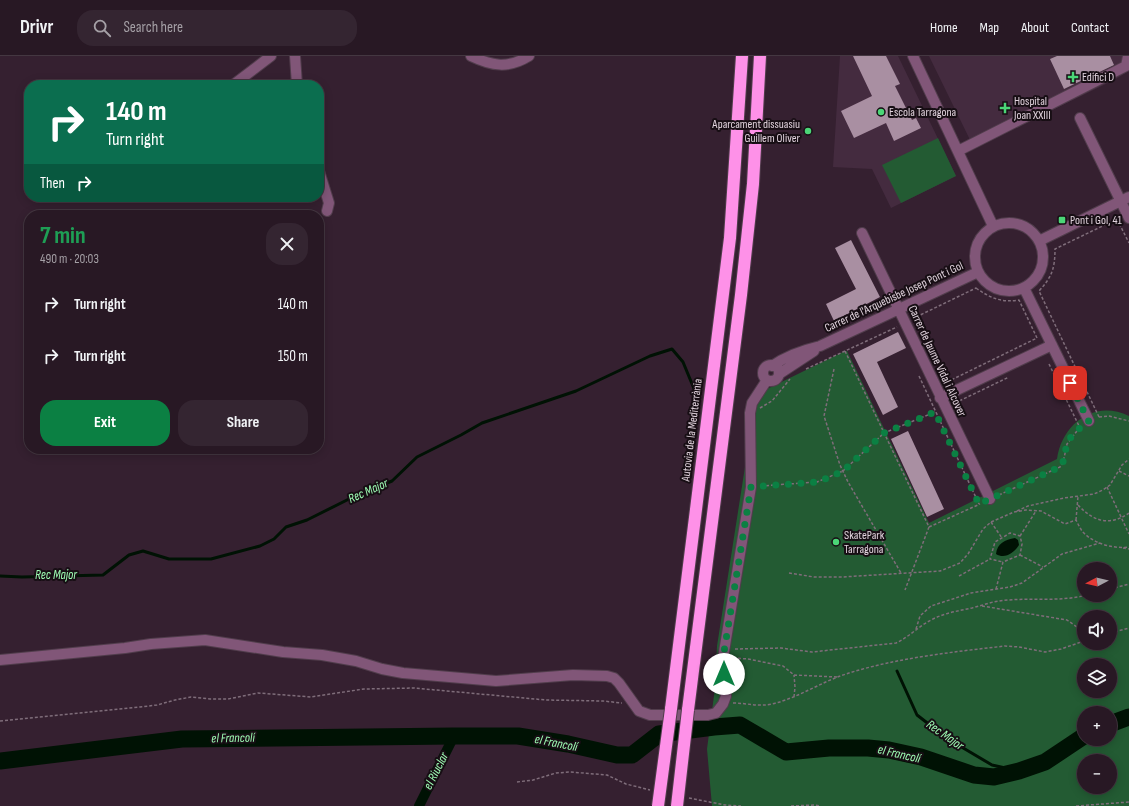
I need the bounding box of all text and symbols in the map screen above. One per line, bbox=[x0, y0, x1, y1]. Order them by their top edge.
search box bbox=[77, 10, 357, 46]
text: Drivr bbox=[20, 16, 53, 39]
icon: search bbox=[91, 17, 113, 39]
text: Search here bbox=[123, 18, 183, 37]
text: Home bbox=[930, 19, 958, 36]
text: Map bbox=[980, 19, 999, 36]
text: About bbox=[1021, 19, 1049, 36]
text: Contact bbox=[1071, 19, 1109, 36]
place label: Edifici D bbox=[1082, 70, 1114, 85]
marker: Edifici D bbox=[1067, 71, 1079, 83]
place label: Hospital Joan XXIII bbox=[1013, 94, 1051, 123]
text: 140 m bbox=[106, 95, 167, 128]
icon: right bbox=[40, 96, 92, 148]
marker: Hospital Joan XXIII bbox=[999, 102, 1011, 114]
place label: Escola Tarragona bbox=[889, 105, 957, 120]
marker: Escola Tarragona bbox=[876, 107, 886, 117]
place label: Aparcament dissuasiu Guillem Oliver bbox=[711, 117, 801, 146]
marker: Aparcament dissuasiu Guillem Oliver bbox=[803, 126, 813, 136]
text: Turn right bbox=[106, 129, 164, 150]
icon: right bbox=[73, 172, 95, 194]
text: Then bbox=[40, 174, 65, 193]
place label: Pont i Gol, 41 bbox=[1070, 213, 1122, 228]
marker: Pont i Gol, 41 bbox=[1057, 215, 1067, 225]
text: 7 min bbox=[40, 221, 86, 250]
button: close bbox=[266, 223, 308, 265]
text: 490 m · 20:03 bbox=[40, 251, 99, 267]
street label: Carrer de l'Arquebisbe Josep Pont i Gol bbox=[822, 258, 966, 336]
icon: right bbox=[40, 293, 62, 315]
text: Turn right bbox=[74, 295, 126, 314]
text: 140 m bbox=[278, 295, 308, 314]
street label: Carrer de Jaume Vidal i Alcover bbox=[905, 303, 970, 419]
icon: right bbox=[40, 345, 62, 367]
text: Turn right bbox=[74, 347, 126, 366]
text: 150 m bbox=[278, 347, 308, 366]
pin bbox=[1053, 366, 1087, 400]
icon: arrive bbox=[1059, 372, 1081, 394]
street label: Autovia de la Mediterrània bbox=[678, 377, 706, 483]
button: Exit bbox=[40, 400, 170, 446]
button: Share bbox=[178, 400, 308, 446]
water label: Rec Major bbox=[346, 475, 392, 507]
place label: SkatePark Tarragona bbox=[844, 528, 885, 557]
marker: SkatePark Tarragona bbox=[831, 537, 841, 547]
north arrow bbox=[1077, 562, 1117, 602]
map controls bbox=[1077, 562, 1117, 794]
water label: Rec Major bbox=[35, 567, 78, 583]
button: sound bbox=[1077, 610, 1117, 650]
position arrow bbox=[703, 653, 745, 695]
button: layers bbox=[1077, 658, 1117, 698]
button: + bbox=[1077, 706, 1117, 746]
water label: Rec Major bbox=[923, 716, 968, 754]
water label: el Francolí bbox=[211, 730, 256, 746]
water label: el Francolí bbox=[533, 731, 580, 755]
water label: el Francolí bbox=[876, 741, 924, 767]
water label: el Riuclar bbox=[420, 749, 453, 792]
button: − bbox=[1077, 754, 1117, 794]

